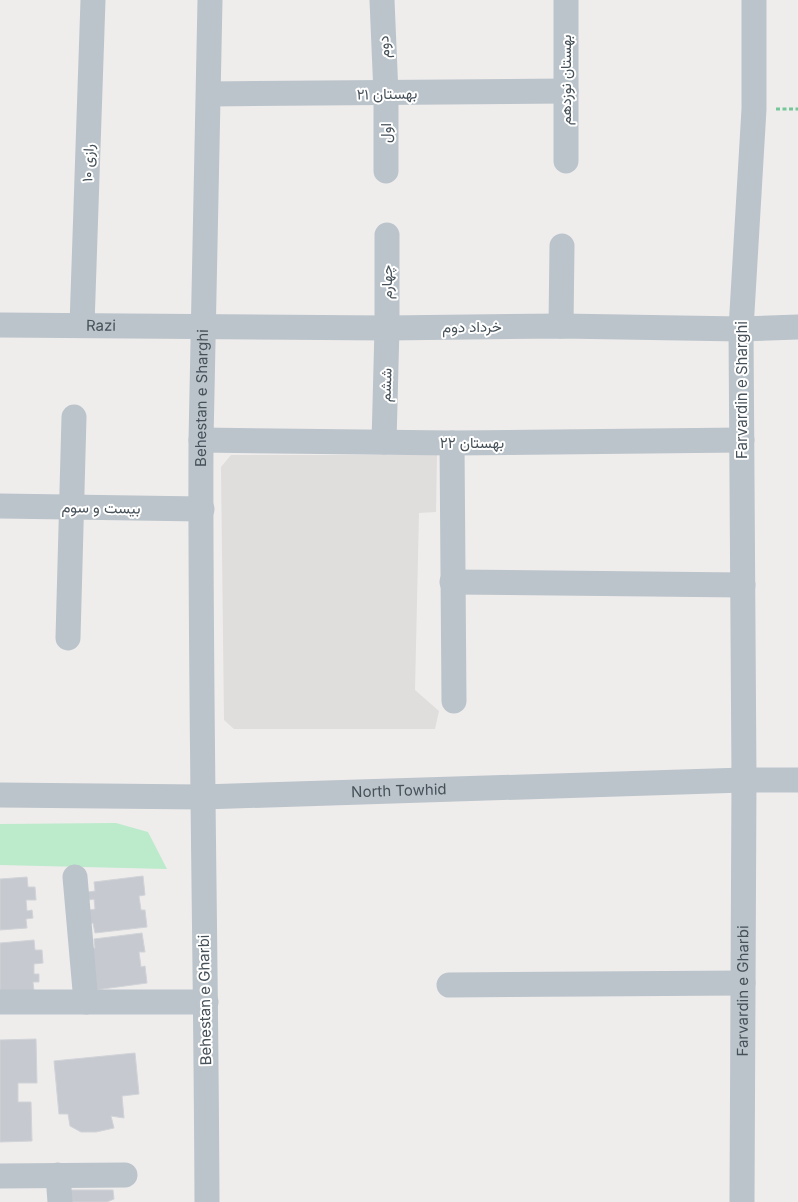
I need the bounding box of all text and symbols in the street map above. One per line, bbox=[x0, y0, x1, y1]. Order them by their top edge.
street label: دوم bbox=[373, 35, 395, 59]
street label: بهستان نوزدهم bbox=[556, 35, 576, 125]
street label: بهستان ۲۱ bbox=[356, 83, 418, 104]
street label: اول bbox=[376, 123, 395, 143]
street label: رازی ۱۰ bbox=[77, 144, 99, 182]
street label: چهارم bbox=[377, 265, 397, 299]
street label: Razi bbox=[86, 316, 116, 335]
street label: خرداد دوم bbox=[442, 316, 502, 338]
street label: Farvardin e Sharghi bbox=[732, 321, 751, 459]
street label: Behestan e Sharghi bbox=[191, 329, 212, 467]
street label: ششم bbox=[375, 367, 397, 402]
street label: بهستان ۲۲ bbox=[440, 433, 504, 452]
street label: بیست و سوم bbox=[61, 497, 141, 519]
street label: North Towhid bbox=[351, 779, 447, 801]
street label: Farvardin e Gharbi bbox=[733, 925, 752, 1057]
street label: Behestan e Gharbi bbox=[194, 934, 215, 1066]

